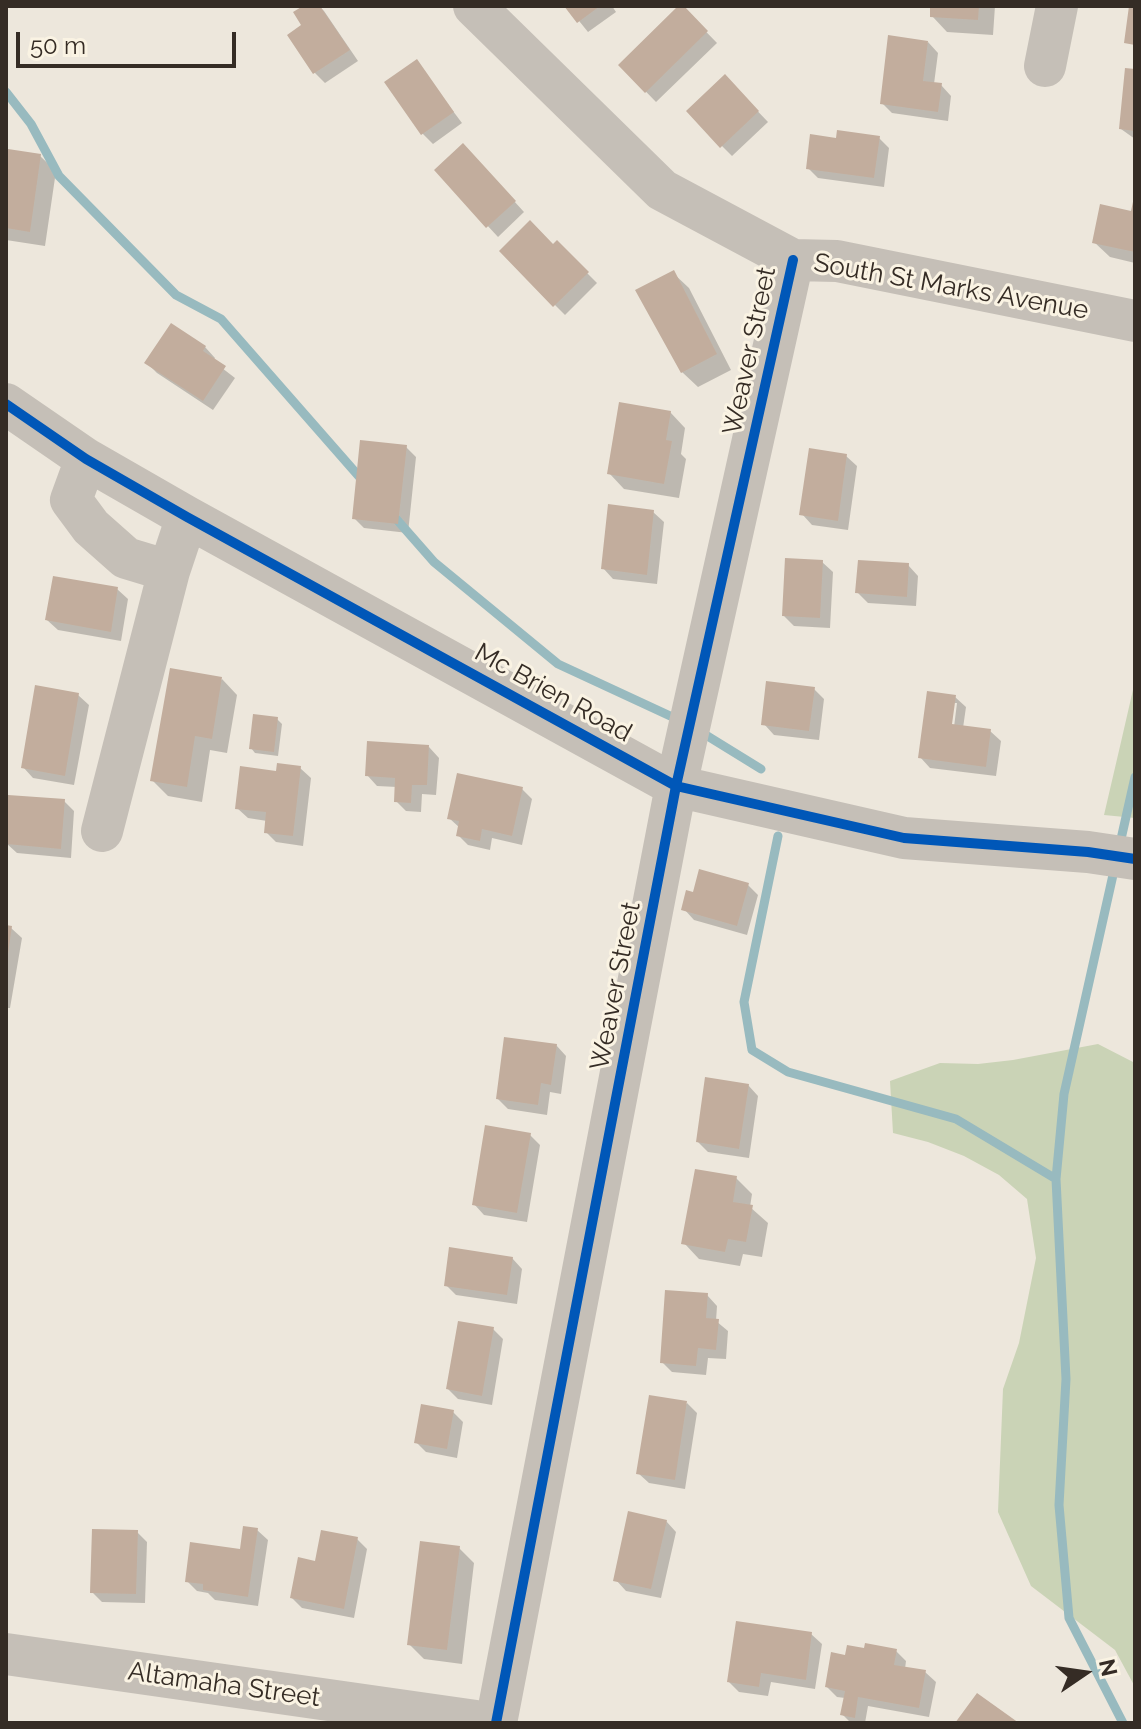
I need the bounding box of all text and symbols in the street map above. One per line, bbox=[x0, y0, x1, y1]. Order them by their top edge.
scale bar bbox=[20, 16, 240, 66]
text: 50 m bbox=[30, 31, 86, 60]
street label: South St Marks Avenue bbox=[811, 247, 1091, 327]
street label: Weaver Street bbox=[717, 264, 783, 438]
street label: Mc Brien Road bbox=[469, 637, 637, 749]
street label: Weaver Street bbox=[584, 899, 648, 1073]
north arrow bbox=[1045, 1633, 1125, 1713]
street label: Altamaha Street bbox=[126, 1656, 322, 1714]
text: N bbox=[1094, 1656, 1123, 1679]

